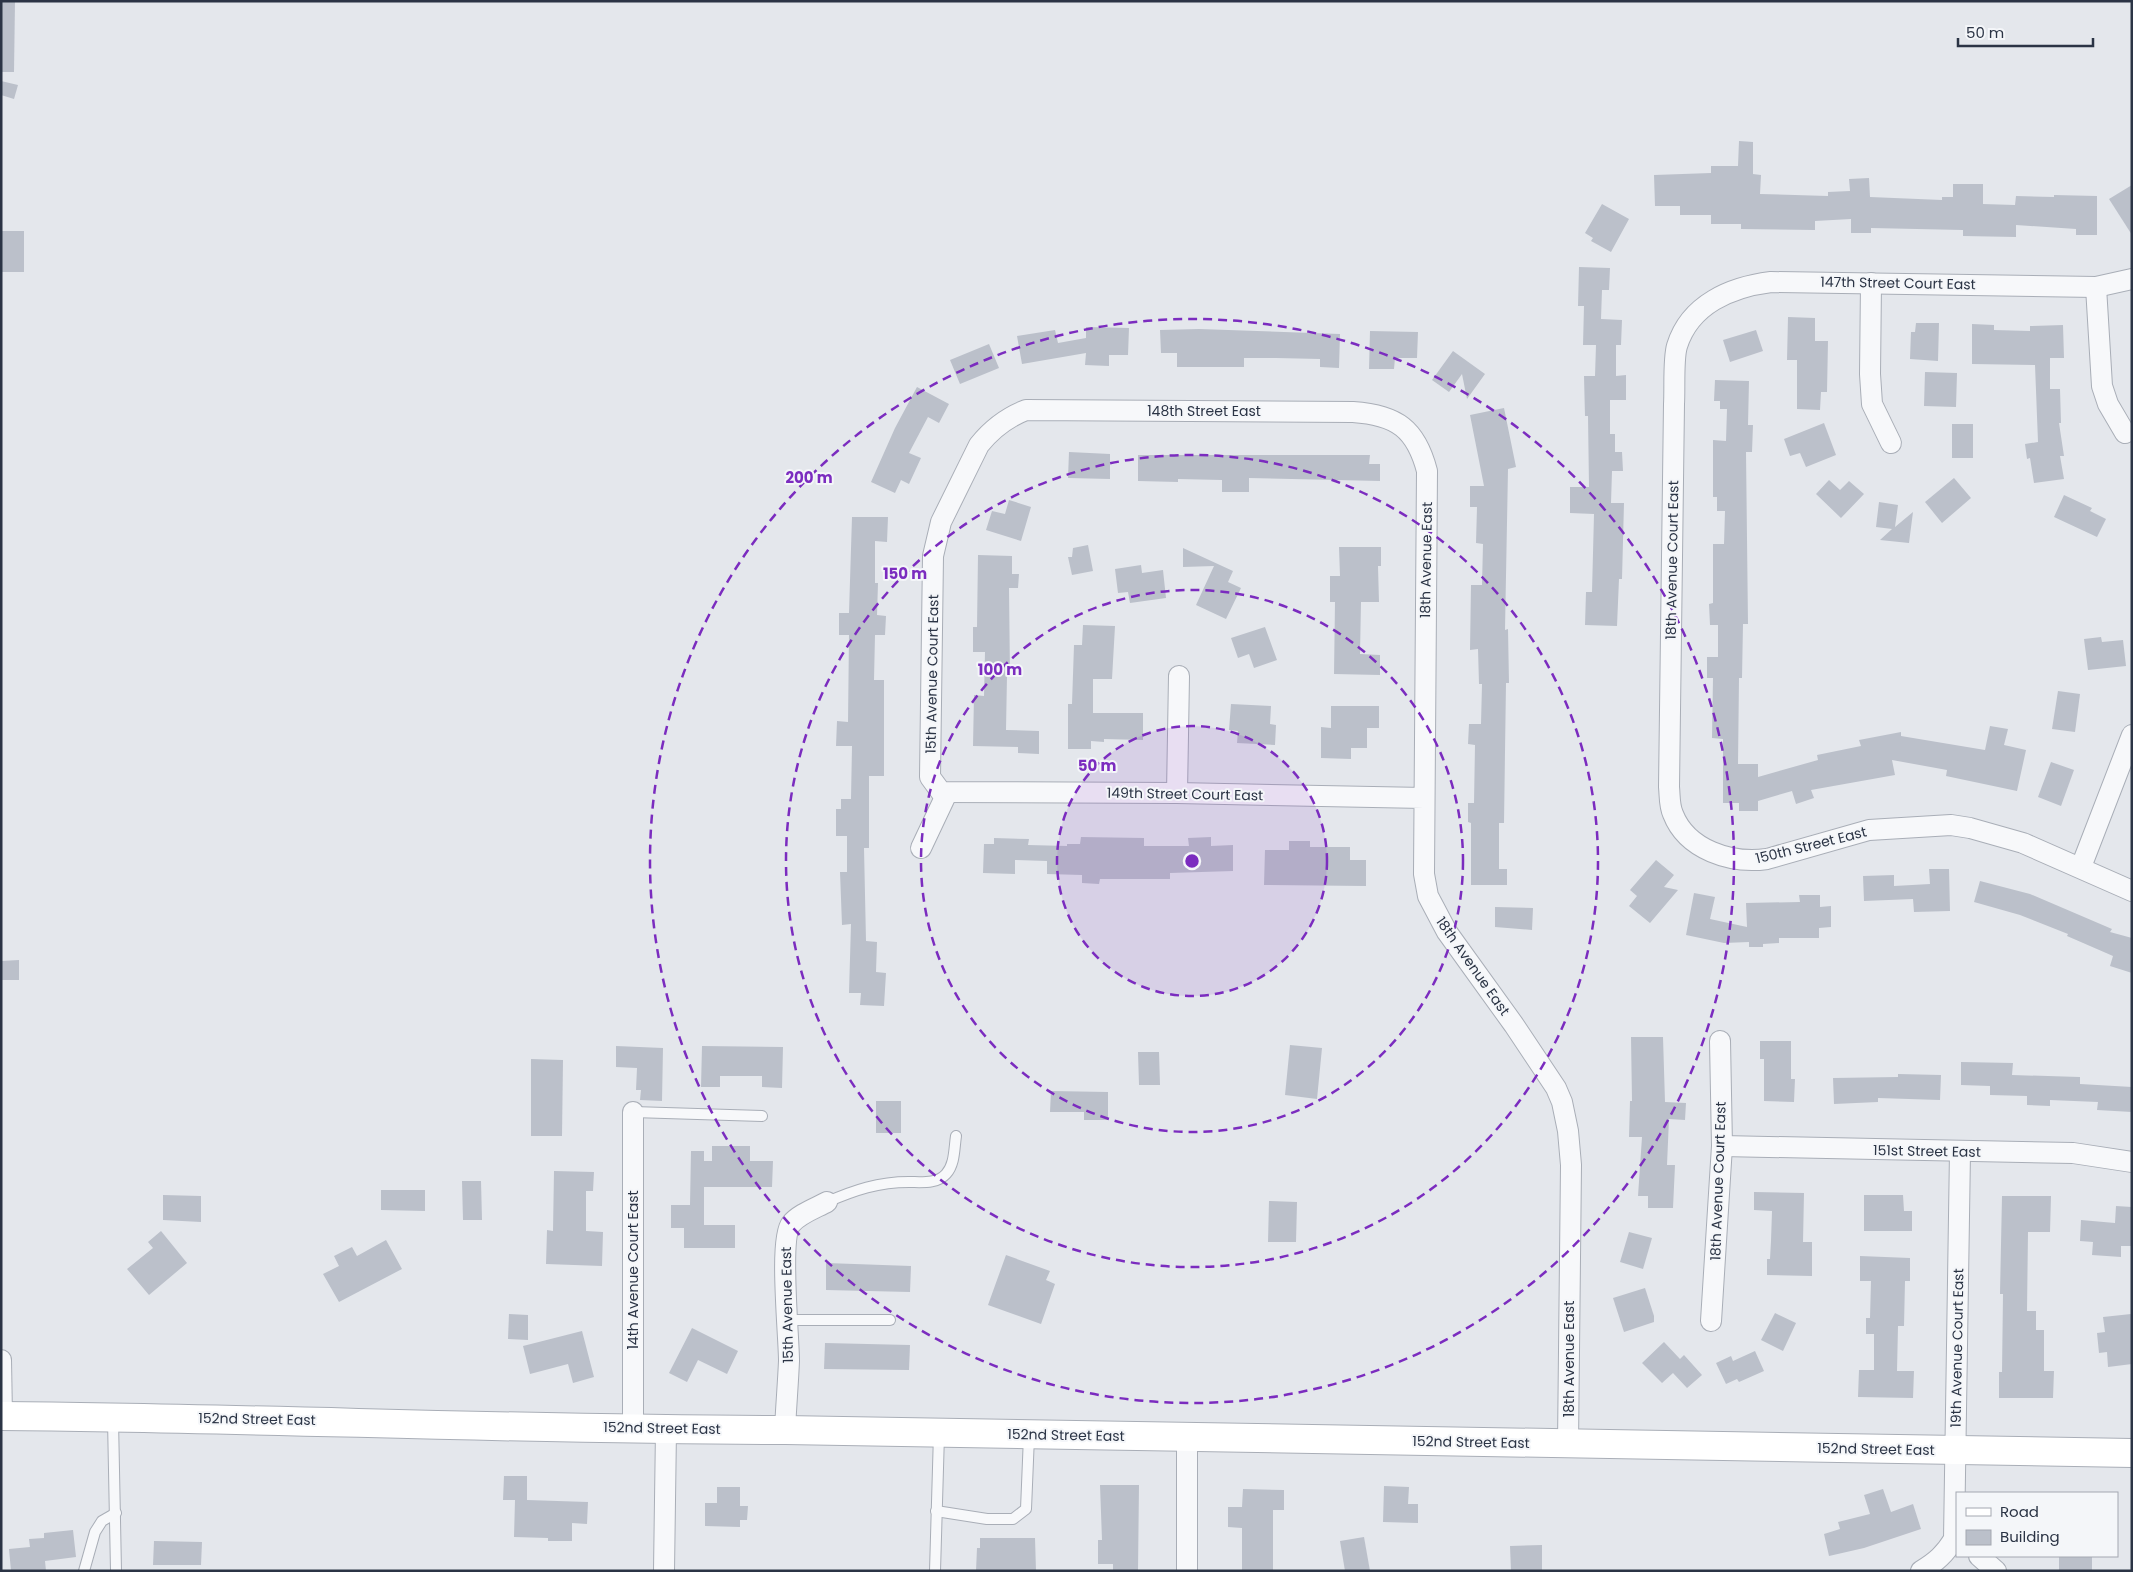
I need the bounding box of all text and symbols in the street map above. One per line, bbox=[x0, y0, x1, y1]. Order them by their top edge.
scale bar bbox=[1958, 15, 2093, 47]
text: 50 m bbox=[1966, 22, 2004, 43]
street label: 147th Street Court East bbox=[1820, 272, 1976, 294]
street label: 148th Street East bbox=[1147, 401, 1261, 421]
text: 200 m bbox=[785, 467, 833, 488]
street label: 18th Avenue Court East bbox=[1661, 480, 1683, 640]
street label: 18th Avenue East bbox=[1415, 502, 1437, 618]
text: 150 m bbox=[883, 563, 927, 584]
street label: 15th Avenue Court East bbox=[921, 594, 943, 754]
text: 100 m bbox=[978, 659, 1022, 680]
text: 50 m bbox=[1078, 755, 1116, 776]
street label: 149th Street Court East bbox=[1107, 783, 1263, 805]
street label: 150th Street East bbox=[1753, 822, 1869, 868]
centre of rings bbox=[1183, 852, 1201, 870]
street label: 18th Avenue East bbox=[1431, 913, 1515, 1019]
street label: 18th Avenue Court East bbox=[1705, 1101, 1731, 1261]
street label: 151st Street East bbox=[1873, 1140, 1981, 1162]
street label: 14th Avenue Court East bbox=[623, 1190, 643, 1350]
street label: 15th Avenue East bbox=[776, 1247, 798, 1363]
street label: 19th Avenue Court East bbox=[1946, 1268, 1968, 1428]
street label: 18th Avenue East bbox=[1559, 1301, 1579, 1417]
street label: 152nd Street East bbox=[198, 1408, 316, 1430]
street label: 152nd Street East bbox=[603, 1417, 721, 1439]
street label: 152nd Street East bbox=[1007, 1424, 1125, 1446]
street label: 152nd Street East bbox=[1412, 1431, 1530, 1453]
street label: 152nd Street East bbox=[1817, 1438, 1935, 1460]
legend bbox=[1956, 1492, 2118, 1557]
text: Road bbox=[2000, 1501, 2039, 1522]
text: Building bbox=[2000, 1526, 2060, 1547]

